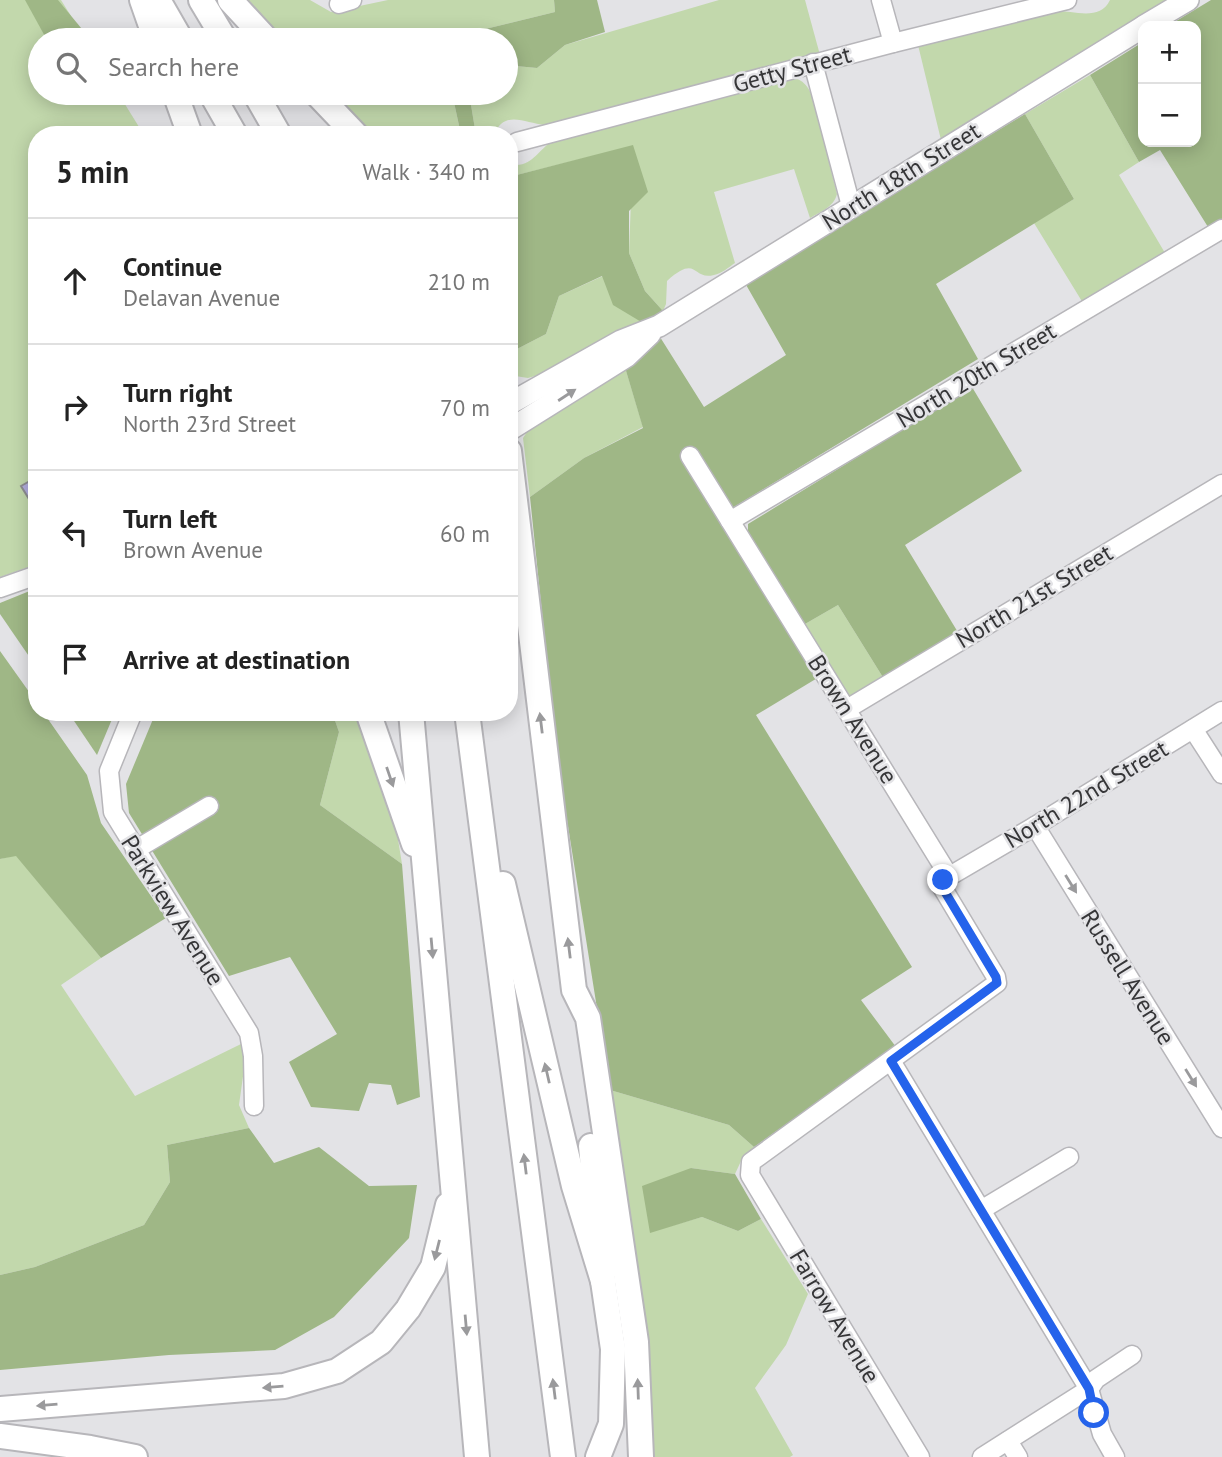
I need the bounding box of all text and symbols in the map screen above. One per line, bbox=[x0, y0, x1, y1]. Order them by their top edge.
map controls bbox=[1138, 21, 1201, 147]
button: + bbox=[1138, 21, 1201, 84]
search box bbox=[28, 28, 518, 105]
street label: Getty Street bbox=[729, 38, 855, 100]
icon: search bbox=[52, 48, 90, 86]
text: Search here bbox=[108, 50, 239, 83]
button: − bbox=[1138, 84, 1201, 147]
street label: North 18th Street bbox=[816, 115, 986, 237]
text: 5 min bbox=[56, 152, 129, 191]
text: Walk · 340 m bbox=[363, 157, 490, 186]
text: Continue bbox=[123, 250, 222, 283]
icon: ahead bbox=[56, 262, 94, 300]
text: 210 m bbox=[428, 267, 490, 296]
text: Delavan Avenue bbox=[123, 283, 280, 312]
street label: North 20th Street bbox=[891, 315, 1061, 435]
text: Turn right bbox=[123, 376, 232, 409]
icon: right bbox=[56, 388, 94, 426]
one-way arrow bbox=[558, 388, 577, 401]
text: 70 m bbox=[440, 393, 490, 422]
text: North 23rd Street bbox=[123, 409, 296, 438]
text: Turn left bbox=[123, 502, 217, 535]
icon: left bbox=[56, 514, 94, 552]
text: 60 m bbox=[440, 519, 490, 548]
text: Brown Avenue bbox=[123, 535, 263, 564]
street label: North 21st Street bbox=[950, 537, 1118, 655]
icon: arrive bbox=[56, 640, 94, 678]
text: Arrive at destination bbox=[123, 643, 350, 676]
street label: Brown Avenue bbox=[801, 649, 905, 789]
one-way arrow bbox=[536, 711, 547, 733]
street label: North 22nd Street bbox=[999, 733, 1173, 855]
one-way arrow bbox=[385, 766, 396, 787]
street label: Parkview Avenue bbox=[114, 829, 232, 991]
route end bbox=[927, 864, 958, 895]
one-way arrow bbox=[1065, 875, 1077, 894]
street label: Russell Avenue bbox=[1074, 903, 1182, 1051]
one-way arrow bbox=[427, 937, 438, 959]
one-way arrow bbox=[563, 937, 574, 959]
one-way arrow bbox=[541, 1062, 552, 1084]
one-way arrow bbox=[1184, 1068, 1197, 1087]
one-way arrow bbox=[519, 1153, 530, 1175]
one-way arrow bbox=[431, 1239, 442, 1261]
street label: Farrow Avenue bbox=[783, 1243, 887, 1389]
one-way arrow bbox=[461, 1314, 472, 1336]
one-way arrow bbox=[548, 1378, 559, 1400]
one-way arrow bbox=[633, 1378, 644, 1400]
one-way arrow bbox=[262, 1382, 284, 1393]
route start bbox=[1078, 1397, 1109, 1428]
one-way arrow bbox=[35, 1400, 57, 1411]

